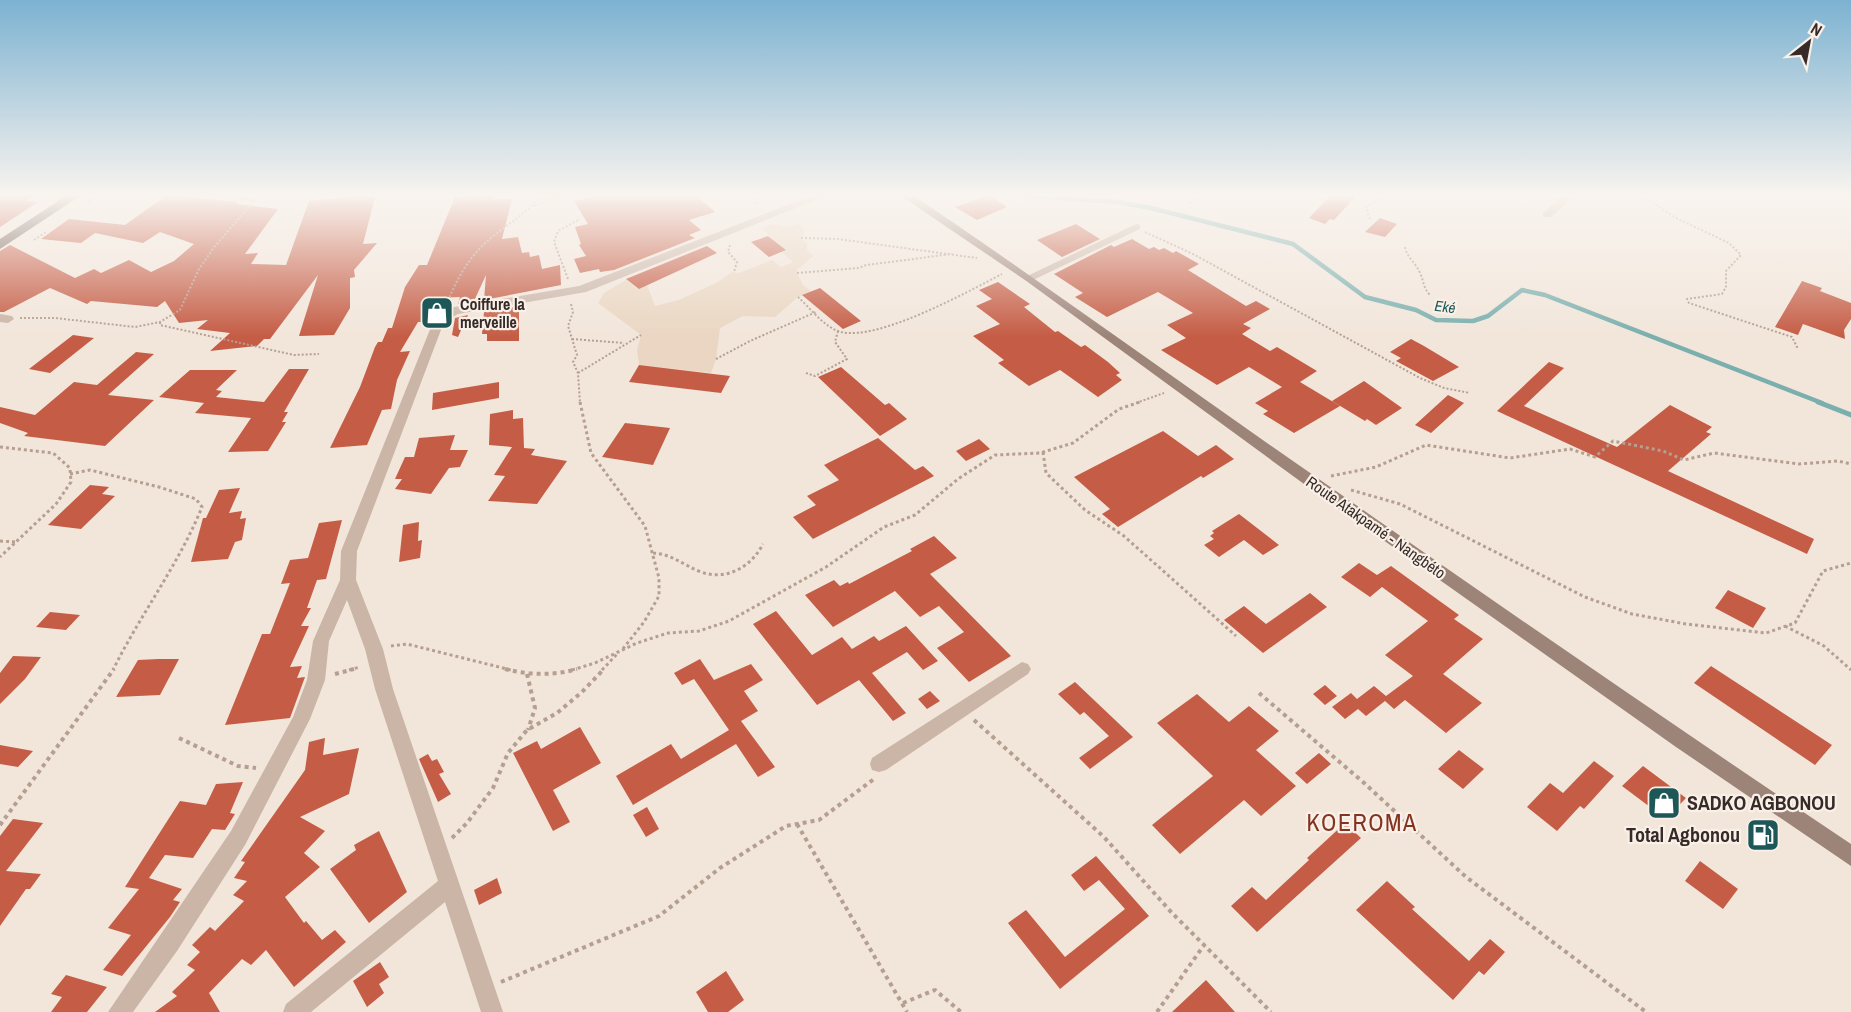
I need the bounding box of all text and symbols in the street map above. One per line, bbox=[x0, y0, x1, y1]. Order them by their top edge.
north arrow bbox=[1779, 12, 1839, 72]
text: N bbox=[1807, 17, 1826, 41]
place label: Coiffure la merveille bbox=[460, 293, 526, 333]
shop icon: Coiffure la merveille bbox=[419, 295, 455, 331]
water label: Eké bbox=[1433, 295, 1457, 318]
street label: Route Atakpamé - Nangbéto bbox=[1302, 471, 1450, 583]
shop icon: SADKO AGBONOU bbox=[1646, 785, 1682, 821]
place label: SADKO AGBONOU bbox=[1687, 789, 1836, 816]
district label: KOEROMA bbox=[1306, 806, 1418, 838]
fuel station icon: Total Agbonou bbox=[1745, 817, 1781, 853]
place label: Total Agbonou bbox=[1626, 821, 1740, 848]

